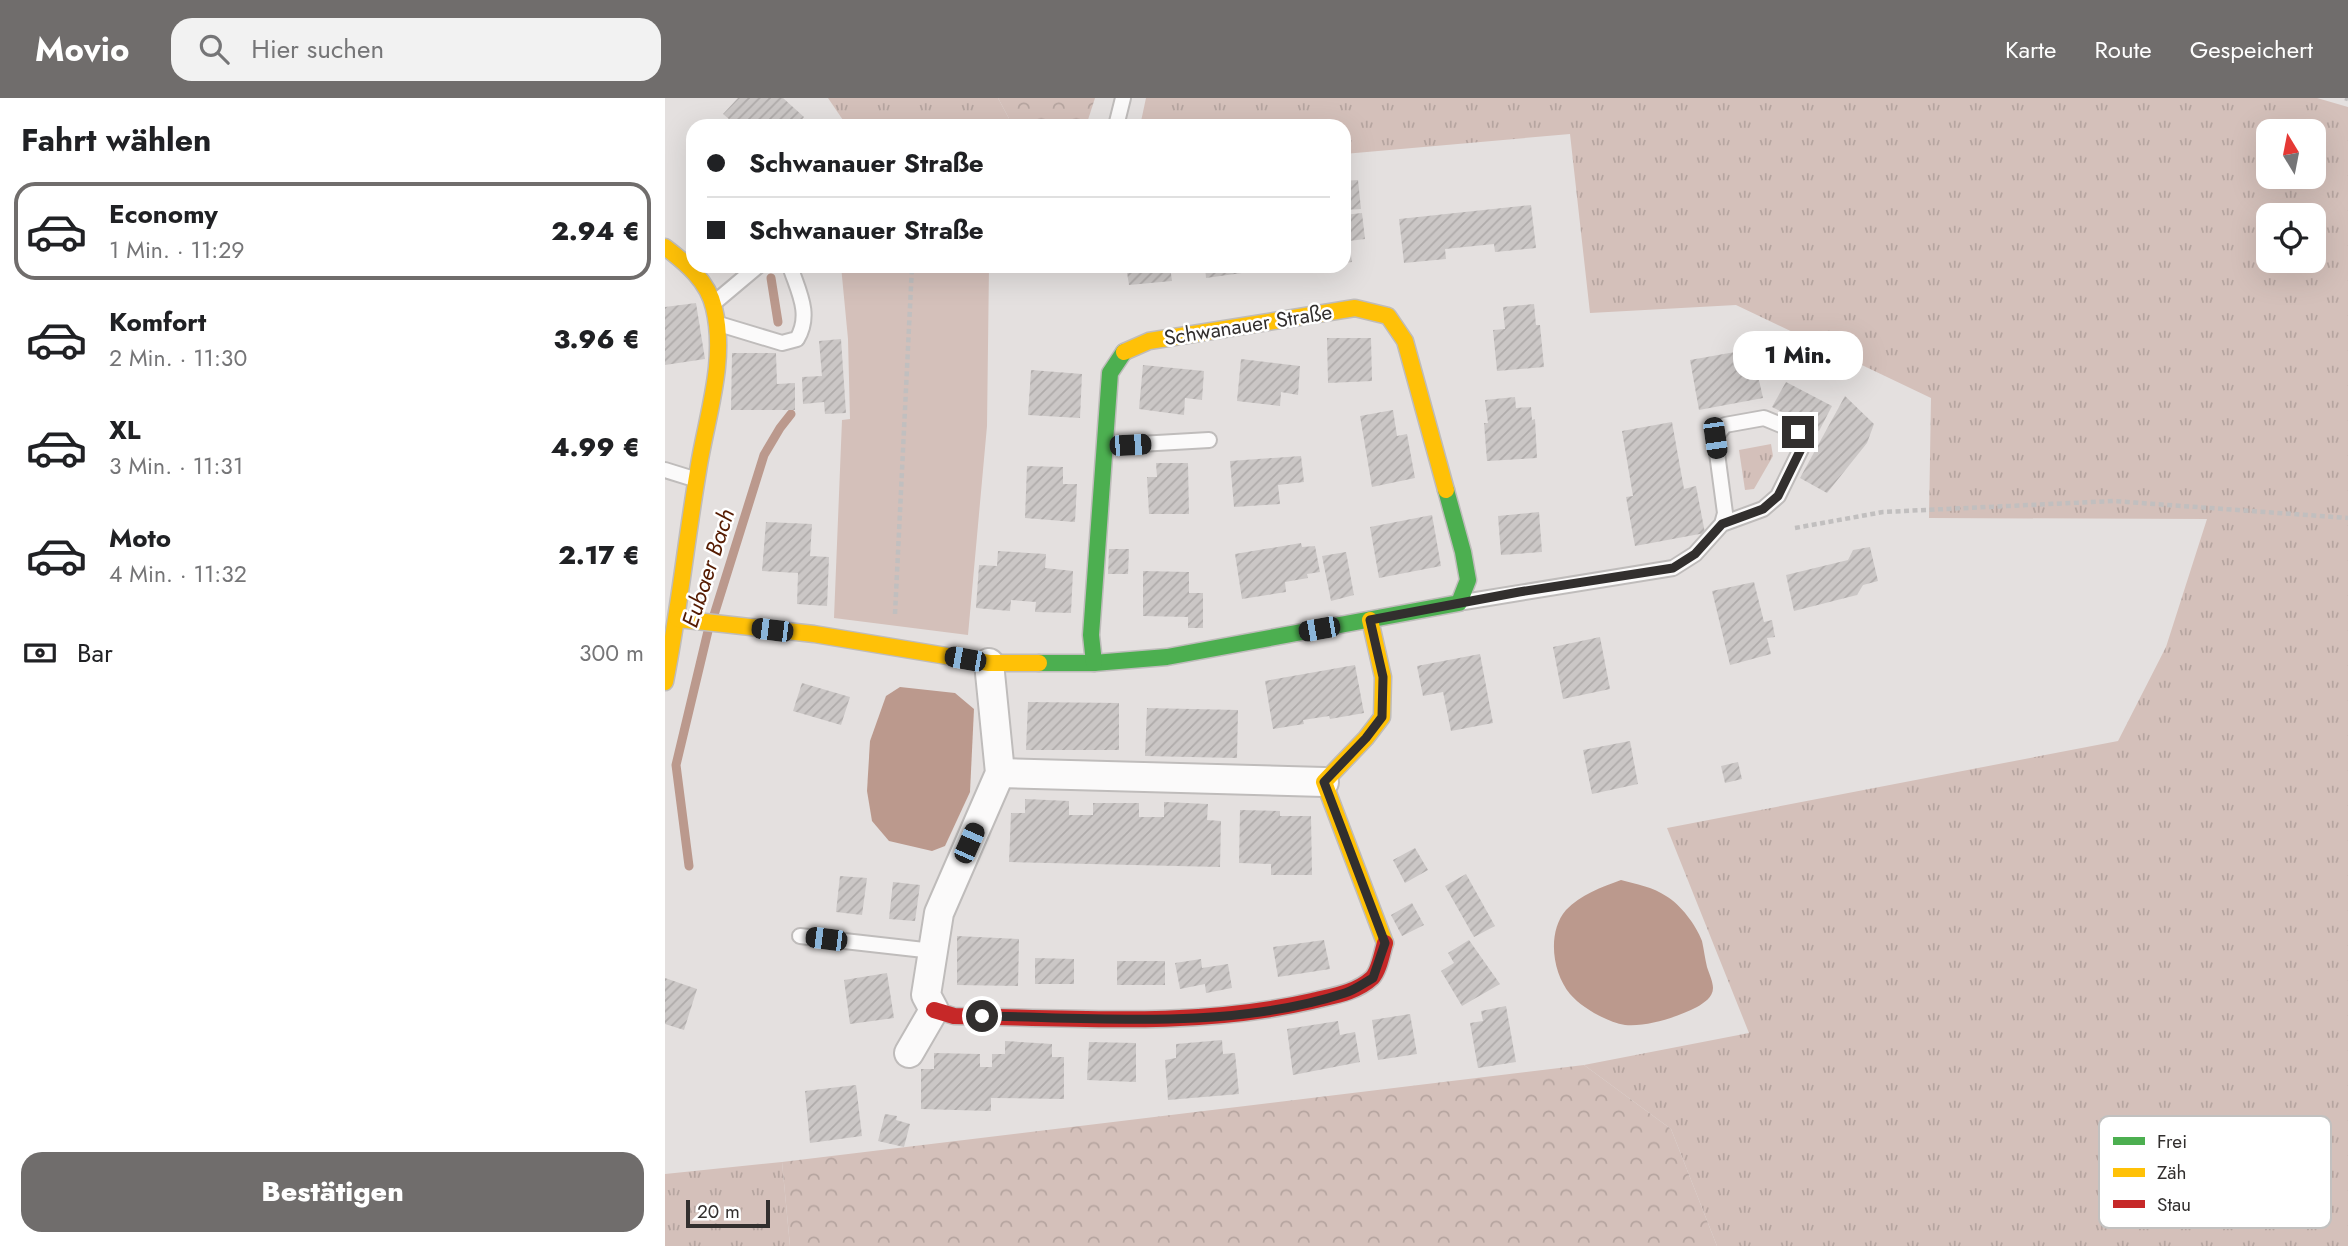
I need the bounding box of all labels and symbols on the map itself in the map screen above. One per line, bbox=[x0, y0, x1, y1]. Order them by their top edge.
north arrow bbox=[2256, 119, 2326, 189]
street label: Schwanauer Straße bbox=[1162, 297, 1334, 353]
callout: 1 Min. bbox=[1733, 330, 1863, 380]
car bbox=[1702, 416, 1729, 460]
route end bbox=[1782, 416, 1814, 448]
car bbox=[1109, 433, 1152, 457]
water label: Eubaer Bach bbox=[673, 504, 743, 632]
car bbox=[1297, 615, 1342, 643]
car bbox=[750, 617, 795, 643]
car bbox=[943, 645, 988, 673]
car bbox=[951, 820, 988, 866]
car bbox=[804, 926, 849, 952]
route start bbox=[966, 1000, 998, 1032]
legend bbox=[2099, 1116, 2331, 1228]
text: Frei bbox=[2157, 1128, 2187, 1155]
text: Zäh bbox=[2157, 1159, 2187, 1186]
text: Stau bbox=[2157, 1191, 2191, 1218]
scale bar bbox=[686, 1197, 770, 1229]

